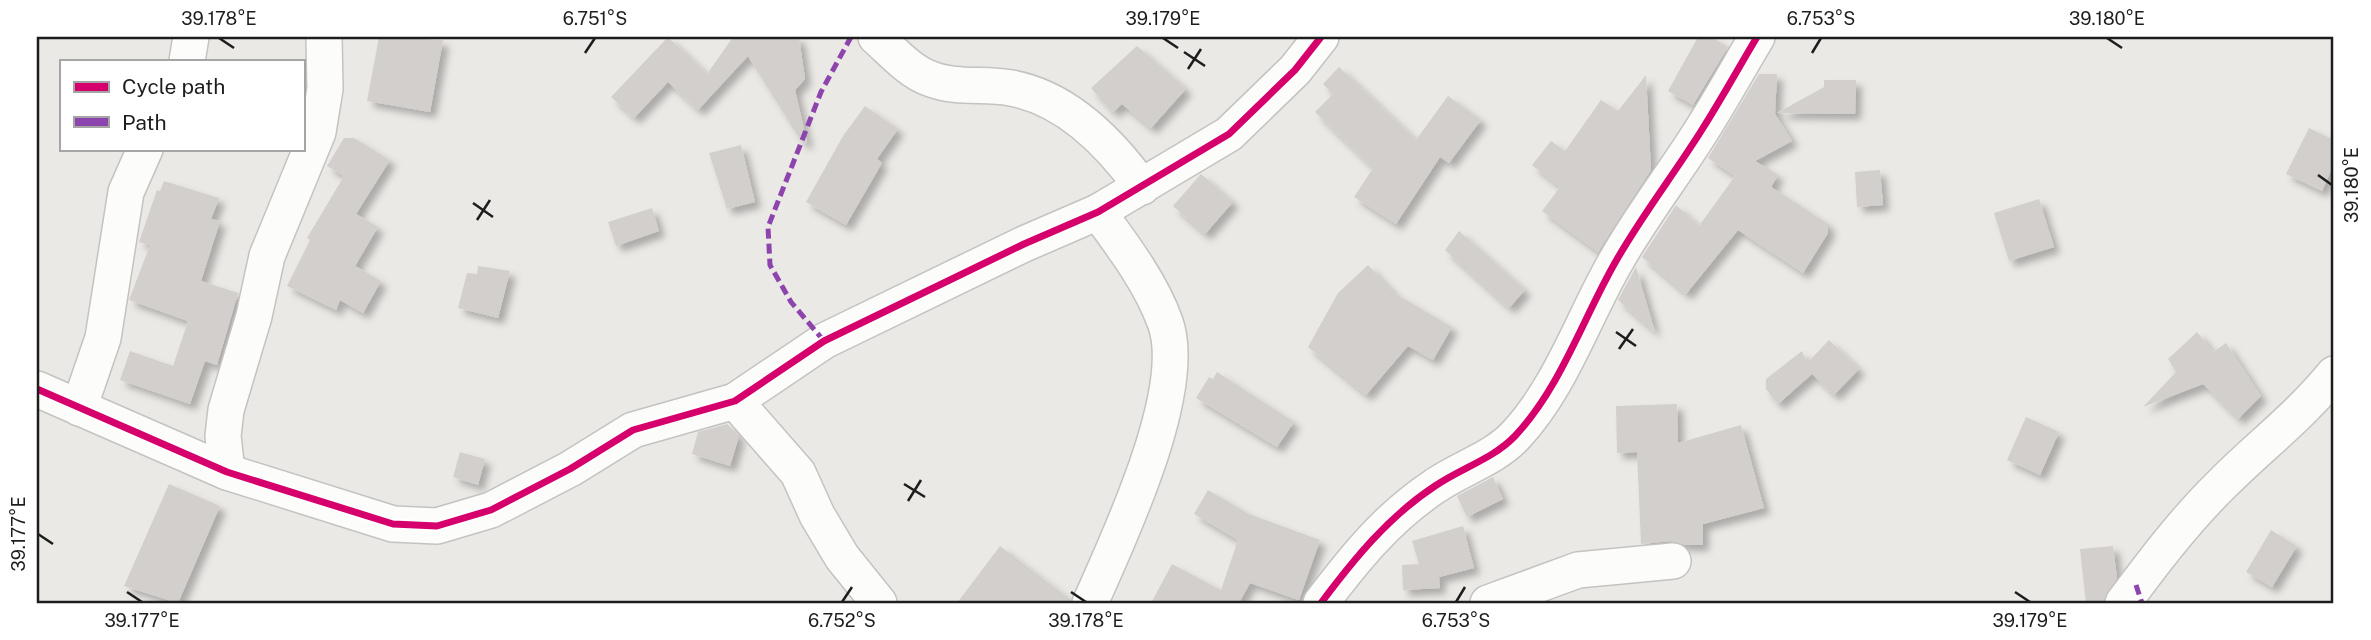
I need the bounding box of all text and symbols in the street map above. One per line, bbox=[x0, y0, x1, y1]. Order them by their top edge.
text: 39.178°E bbox=[181, 8, 257, 29]
text: 6.751°S bbox=[563, 8, 627, 29]
text: 39.179°E bbox=[1125, 8, 1201, 29]
text: 6.753°S bbox=[1787, 8, 1855, 29]
text: 39.180°E bbox=[2069, 8, 2145, 29]
legend bbox=[60, 60, 304, 150]
text: Cycle path bbox=[122, 74, 225, 99]
text: Path bbox=[122, 110, 167, 135]
text: 39.180°E bbox=[2341, 147, 2362, 223]
text: 39.177°E bbox=[8, 496, 29, 572]
text: 39.177°E bbox=[104, 610, 180, 631]
text: 6.752°S bbox=[808, 610, 876, 631]
text: 39.178°E bbox=[1048, 610, 1124, 631]
text: 6.753°S bbox=[1422, 610, 1490, 631]
text: 39.179°E bbox=[1992, 610, 2068, 631]

